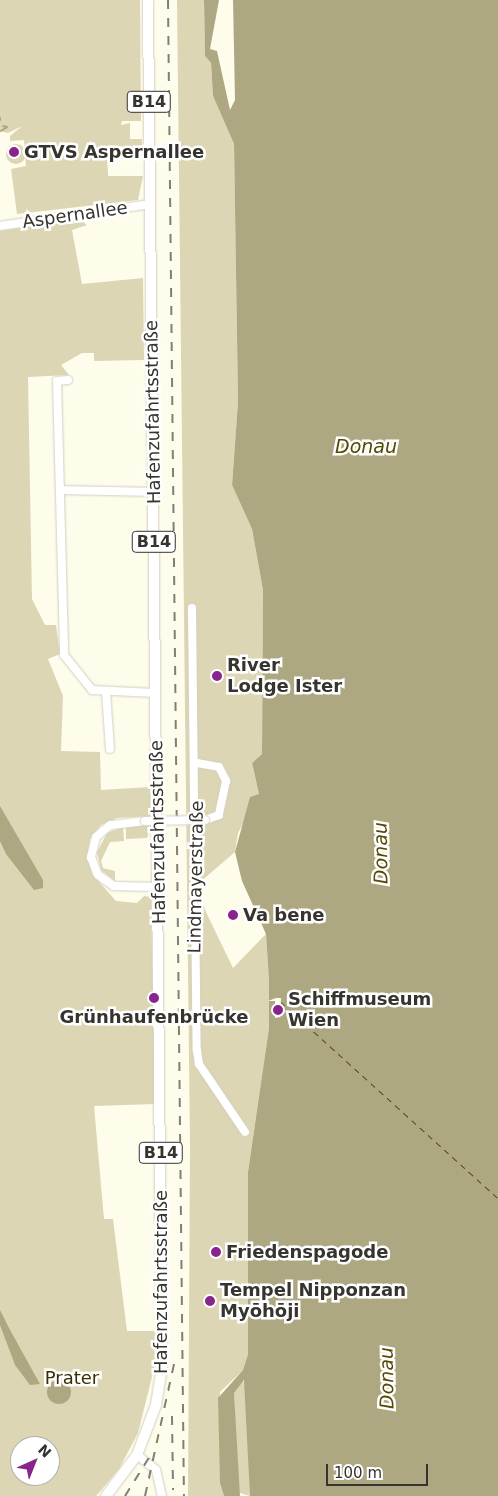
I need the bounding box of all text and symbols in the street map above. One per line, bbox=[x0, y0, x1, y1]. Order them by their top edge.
road number: B14 bbox=[126, 88, 172, 115]
place label: GTVS Aspernallee bbox=[24, 141, 204, 163]
marker: GTVS Aspernallee bbox=[8, 146, 20, 158]
street label: Aspernallee bbox=[21, 197, 129, 233]
street label: Hafenzufahrtsstraße bbox=[141, 320, 165, 504]
water label: Donau bbox=[335, 436, 397, 458]
road number: B14 bbox=[132, 528, 176, 556]
place label: River Lodge Ister bbox=[227, 655, 342, 698]
marker: River Lodge Ister bbox=[211, 670, 223, 682]
street label: Hafenzufahrtsstraße bbox=[146, 740, 170, 924]
street label: Lindmayerstraße bbox=[184, 800, 208, 954]
water label: Donau bbox=[369, 822, 393, 884]
place label: Va bene bbox=[243, 904, 324, 926]
marker: Va bene bbox=[227, 909, 239, 921]
place label: Schiffmuseum Wien bbox=[288, 989, 431, 1032]
marker: Grünhaufenbrücke bbox=[148, 992, 160, 1004]
marker: Schiffmuseum Wien bbox=[272, 1004, 284, 1016]
place label: Grünhaufenbrücke bbox=[60, 1006, 248, 1028]
road number: B14 bbox=[138, 1140, 184, 1166]
street label: Hafenzufahrtsstraße bbox=[150, 1190, 172, 1374]
place label: Friedenspagode bbox=[226, 1241, 388, 1263]
marker: Friedenspagode bbox=[210, 1246, 222, 1258]
place label: Tempel Nipponzan Myōhōji bbox=[220, 1280, 406, 1322]
marker: Tempel Nipponzan Myōhōji bbox=[204, 1295, 216, 1307]
water label: Donau bbox=[375, 1347, 399, 1409]
park label: Prater bbox=[45, 1367, 99, 1389]
north arrow bbox=[10, 1436, 60, 1486]
text: N bbox=[35, 1441, 54, 1461]
scale bar bbox=[328, 1454, 430, 1486]
text: 100 m bbox=[334, 1464, 382, 1482]

